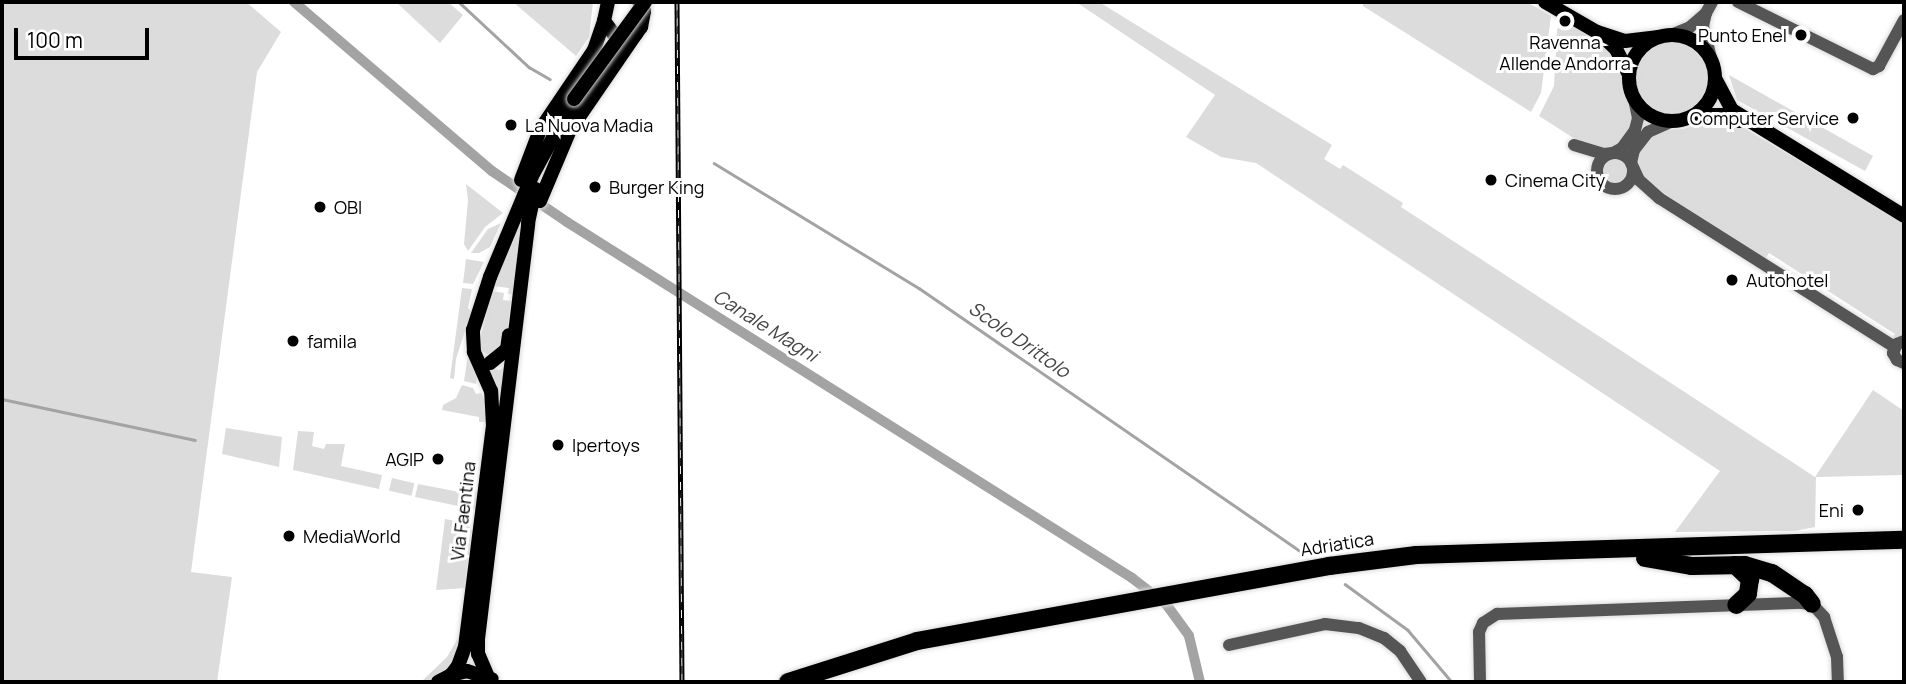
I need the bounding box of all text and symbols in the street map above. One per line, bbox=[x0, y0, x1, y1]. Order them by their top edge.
marker: Ravenna Allende Andorra bbox=[1557, 13, 1573, 29]
scale bar bbox=[18, 14, 152, 58]
place label: Punto Enel bbox=[1698, 24, 1787, 46]
text: 100 m bbox=[27, 26, 83, 54]
marker: Punto Enel bbox=[1793, 27, 1809, 43]
place label: Ravenna Allende Andorra bbox=[1499, 32, 1631, 74]
place label: Computer Service bbox=[1690, 107, 1839, 129]
marker: Computer Service bbox=[1845, 110, 1861, 126]
place label: La Nuova Madia bbox=[525, 114, 653, 136]
marker: La Nuova Madia bbox=[503, 117, 519, 133]
place label: Cinema City bbox=[1505, 169, 1605, 191]
marker: Cinema City bbox=[1483, 172, 1499, 188]
place label: Burger King bbox=[609, 176, 704, 198]
marker: Burger King bbox=[587, 179, 603, 195]
place label: OBI bbox=[334, 196, 362, 218]
marker: OBI bbox=[312, 199, 328, 215]
place label: Autohotel bbox=[1746, 269, 1829, 291]
marker: Autohotel bbox=[1724, 272, 1740, 288]
water label: Canale Magni bbox=[709, 285, 821, 367]
water label: Scolo Drittolo bbox=[964, 297, 1074, 383]
place label: famila bbox=[307, 330, 357, 352]
marker: famila bbox=[285, 333, 301, 349]
place label: Ipertoys bbox=[572, 434, 640, 456]
marker: Ipertoys bbox=[550, 437, 566, 453]
place label: AGIP bbox=[385, 448, 424, 470]
marker: AGIP bbox=[430, 451, 446, 467]
street label: Via Faentina bbox=[446, 460, 480, 562]
place label: Eni bbox=[1819, 499, 1844, 521]
marker: Eni bbox=[1850, 502, 1866, 518]
place label: MediaWorld bbox=[303, 525, 401, 547]
marker: MediaWorld bbox=[281, 528, 297, 544]
street label: Adriatica bbox=[1299, 528, 1375, 560]

